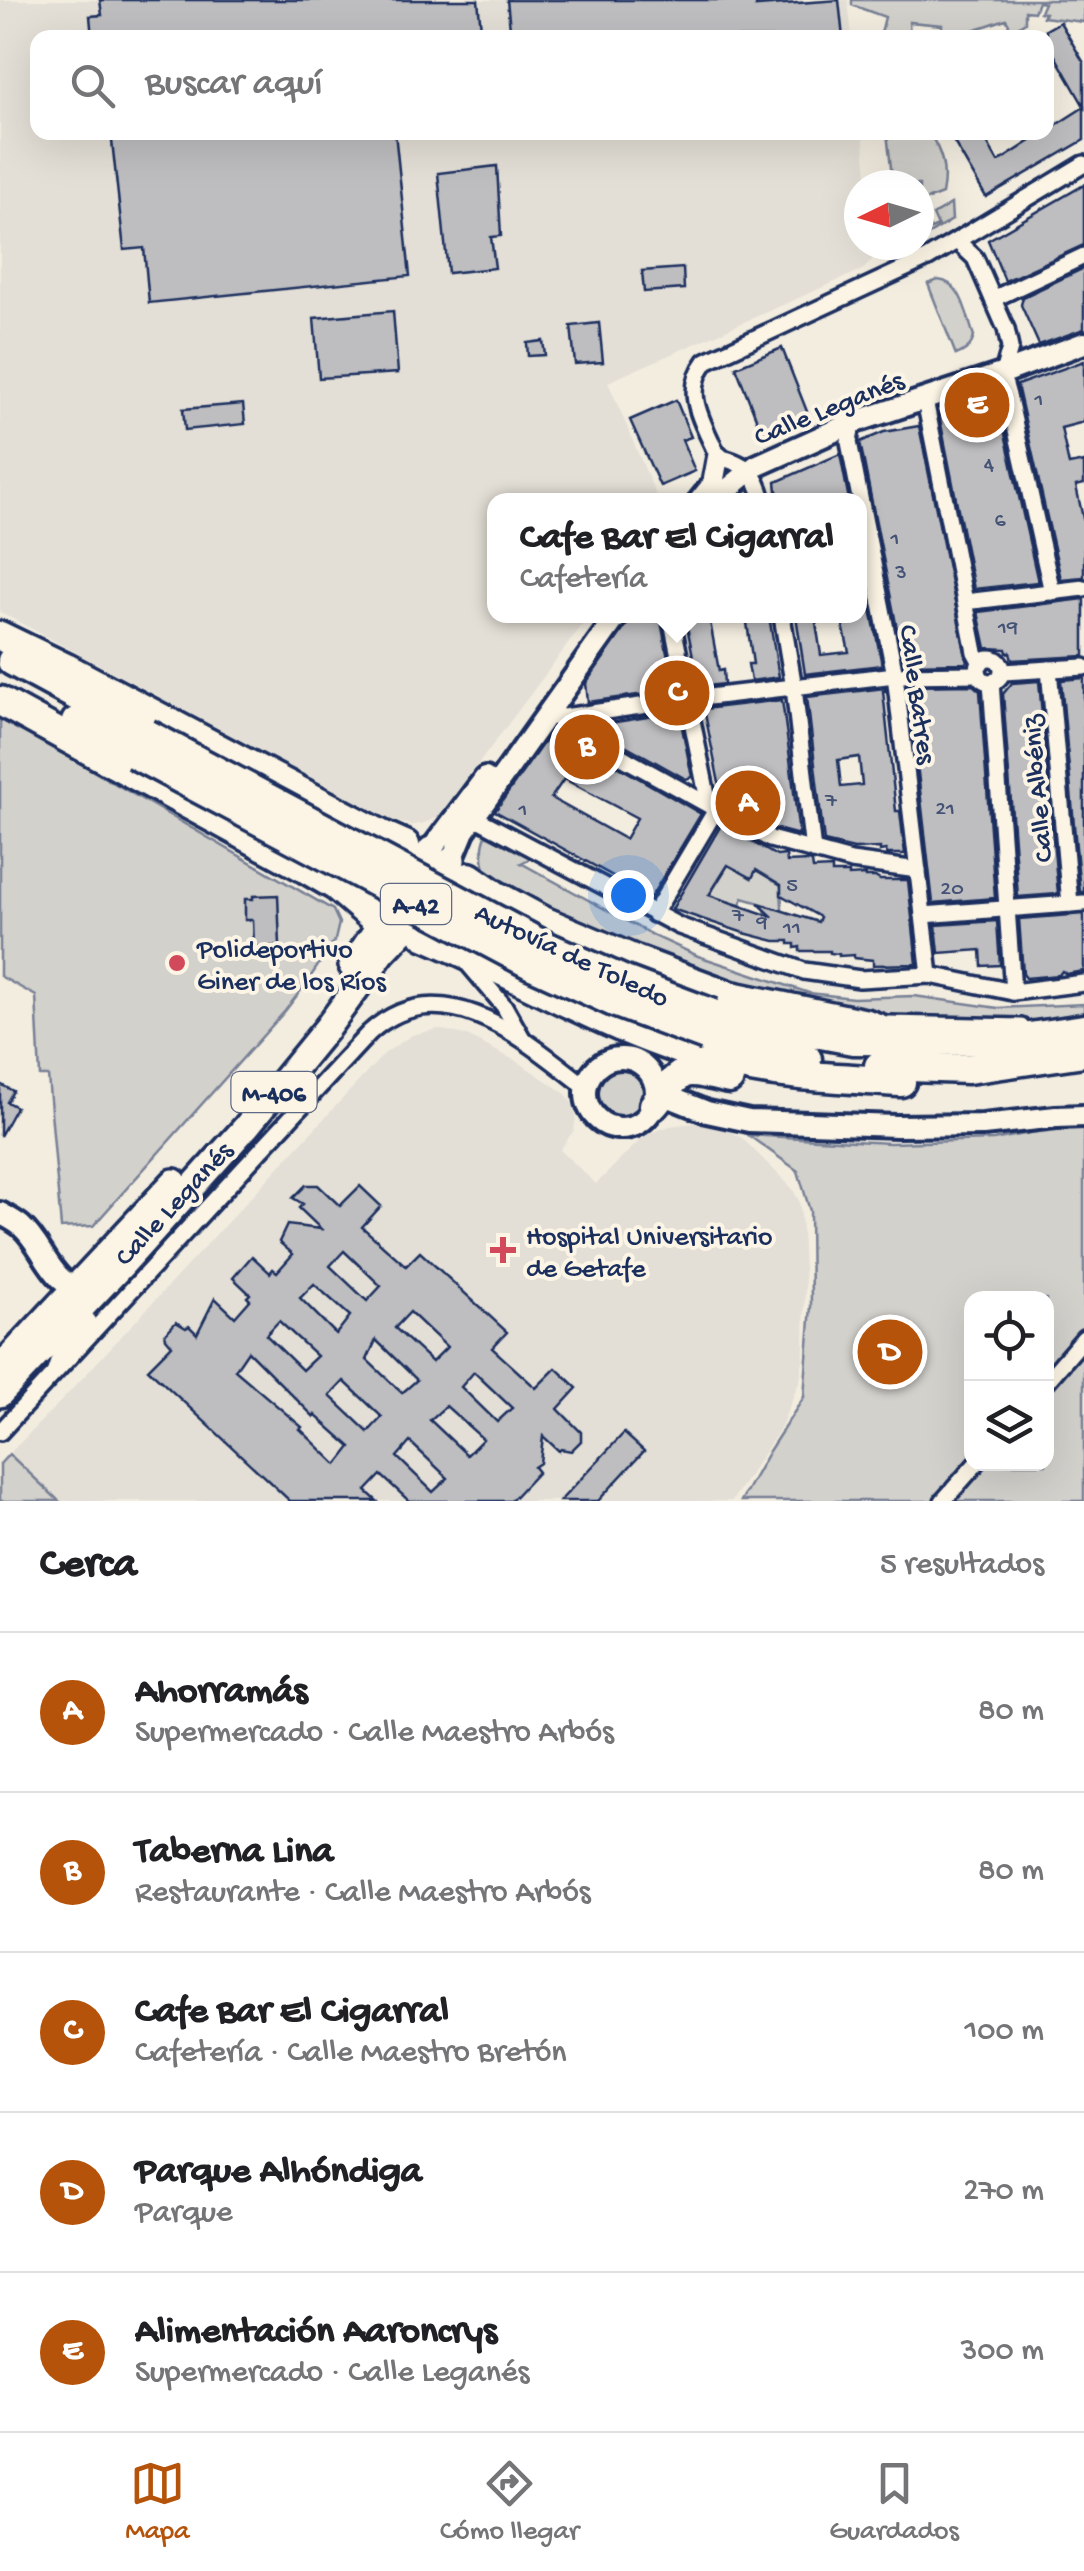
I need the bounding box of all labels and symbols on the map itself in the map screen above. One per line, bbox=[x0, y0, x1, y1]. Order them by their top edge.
north arrow bbox=[844, 170, 934, 260]
street label: Calle Leganés bbox=[750, 365, 910, 455]
pin: E bbox=[944, 368, 1010, 442]
house number: 1 bbox=[1034, 388, 1043, 414]
house number: 4 bbox=[984, 453, 995, 479]
house number: 6 bbox=[994, 509, 1006, 535]
house number: 1 bbox=[890, 527, 899, 553]
house number: 3 bbox=[894, 561, 907, 587]
house number: 19 bbox=[997, 616, 1018, 642]
street label: Calle Batres bbox=[889, 623, 942, 767]
pin: C bbox=[644, 656, 710, 730]
pin: B bbox=[554, 710, 620, 784]
street label: Calle Albéniz bbox=[1016, 712, 1062, 864]
pin: A bbox=[716, 766, 780, 840]
house number: 7 bbox=[824, 789, 837, 815]
house number: 21 bbox=[935, 797, 955, 823]
house number: 1 bbox=[518, 798, 527, 824]
your location bbox=[603, 870, 654, 921]
house number: 5 bbox=[786, 874, 798, 900]
house number: 20 bbox=[940, 877, 964, 903]
road number: A-42 bbox=[381, 884, 451, 924]
street label: Autovía de Toledo bbox=[469, 898, 673, 1017]
house number: 7 bbox=[731, 904, 744, 930]
house number: 9 bbox=[755, 911, 768, 937]
house number: 11 bbox=[782, 916, 801, 942]
place label: Polideportivo Giner de los Ríos bbox=[196, 935, 386, 1000]
marker: Polideportivo Giner de los Ríos bbox=[166, 952, 188, 974]
road number: M-406 bbox=[232, 1072, 316, 1112]
street label: Calle Leganés bbox=[109, 1135, 242, 1274]
place label: Hospital Universitario de Getafe bbox=[526, 1222, 773, 1287]
marker: Hospital Universitario de Getafe bbox=[490, 1237, 516, 1263]
pin: D bbox=[858, 1314, 922, 1390]

